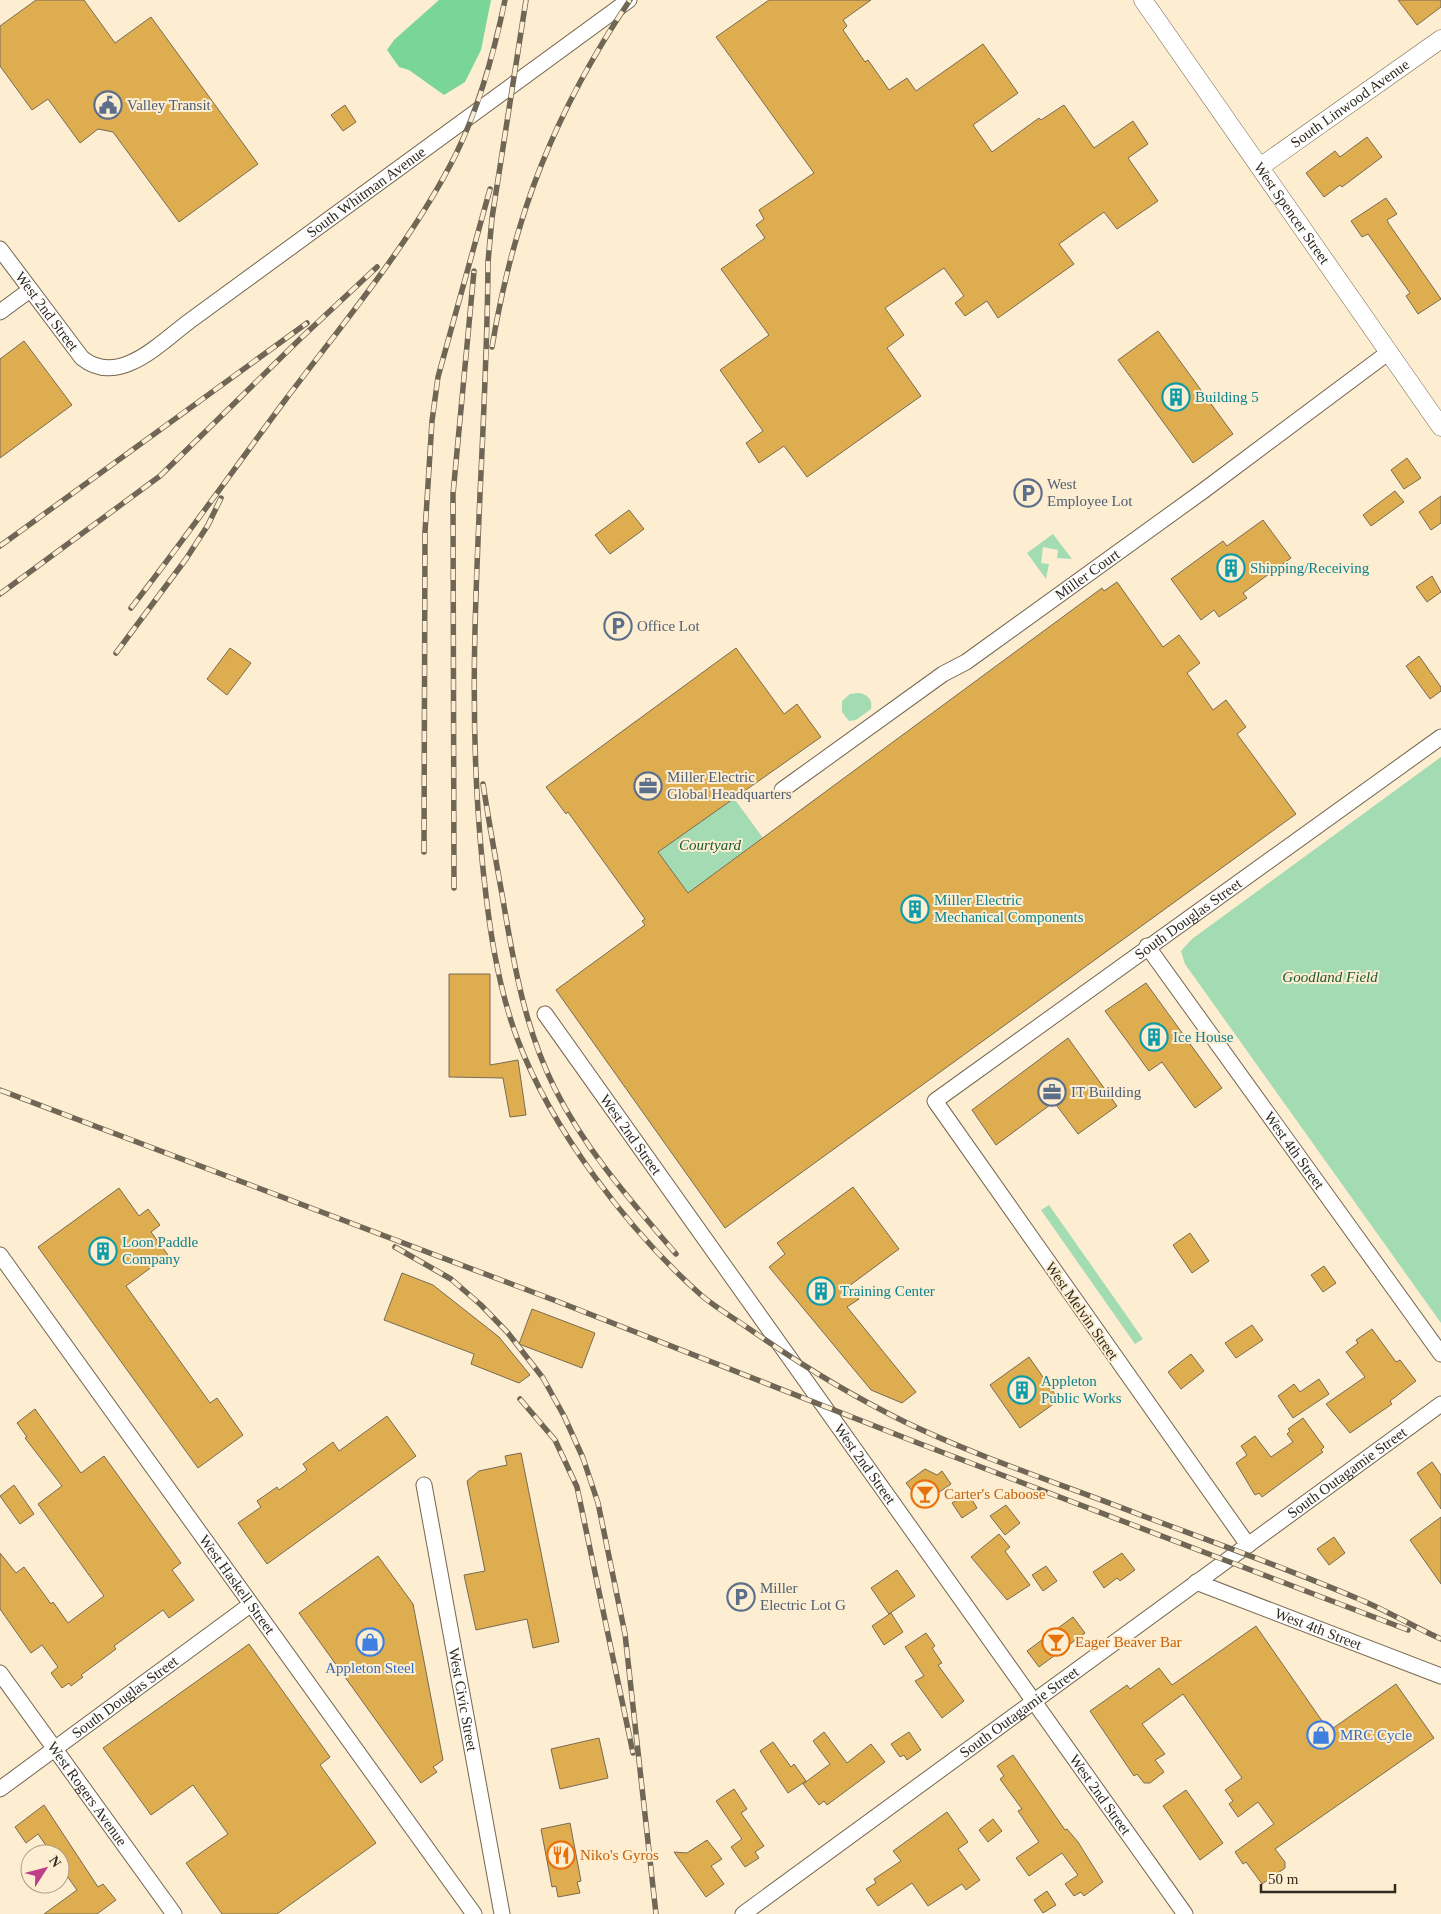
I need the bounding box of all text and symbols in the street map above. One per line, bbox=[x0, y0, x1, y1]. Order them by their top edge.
street label: South Linwood Avenue bbox=[1287, 56, 1412, 151]
public building icon: Valley Transit bbox=[93, 90, 123, 120]
place label: Valley Transit bbox=[127, 97, 212, 113]
street label: South Whitman Avenue bbox=[304, 143, 429, 241]
street label: West Spencer Street bbox=[1251, 159, 1333, 268]
street label: West 2nd Street bbox=[12, 269, 82, 355]
building icon: Building 5 bbox=[1161, 382, 1191, 412]
place label: Building 5 bbox=[1195, 389, 1259, 405]
place label: West Employee Lot bbox=[1047, 476, 1133, 509]
parking icon: West Employee Lot bbox=[1013, 478, 1043, 508]
street label: Miller Court bbox=[1052, 545, 1123, 603]
building icon: Shipping/Receiving bbox=[1216, 553, 1246, 583]
place label: Shipping/Receiving bbox=[1250, 560, 1370, 576]
parking icon: Office Lot bbox=[603, 611, 633, 641]
place label: Office Lot bbox=[637, 618, 700, 634]
place label: Miller Electric Global Headquarters bbox=[667, 769, 792, 802]
office icon: Miller Electric Global Headquarters bbox=[633, 771, 663, 801]
park label: Courtyard bbox=[679, 837, 741, 853]
street label: South Douglas Street bbox=[1132, 875, 1245, 963]
place label: Miller Electric Mechanical Components bbox=[934, 892, 1084, 925]
building icon: Miller Electric Mechanical Components bbox=[900, 894, 930, 924]
park label: Goodland Field bbox=[1282, 969, 1378, 985]
building icon: Ice House bbox=[1139, 1022, 1169, 1052]
place label: Ice House bbox=[1173, 1029, 1234, 1045]
office icon: IT Building bbox=[1037, 1077, 1067, 1107]
place label: IT Building bbox=[1071, 1084, 1142, 1100]
street label: West 2nd Street bbox=[597, 1091, 665, 1179]
street label: West 4th Street bbox=[1261, 1109, 1328, 1193]
place label: Loon Paddle Company bbox=[122, 1234, 199, 1267]
building icon: Loon Paddle Company bbox=[88, 1236, 118, 1266]
street label: West Melvin Street bbox=[1042, 1259, 1122, 1364]
building icon: Training Center bbox=[806, 1276, 836, 1306]
place label: Training Center bbox=[840, 1283, 935, 1299]
place label: Appleton Public Works bbox=[1041, 1373, 1122, 1406]
building icon: Appleton Public Works bbox=[1007, 1375, 1037, 1405]
street label: West 2nd Street bbox=[831, 1421, 899, 1508]
street label: South Outagamie Street bbox=[1284, 1423, 1410, 1521]
bar icon: Carter's Caboose bbox=[910, 1479, 940, 1509]
place label: Carter's Caboose bbox=[944, 1486, 1046, 1502]
street label: West Haskell Street bbox=[196, 1532, 279, 1638]
place label: Miller Electric Lot G bbox=[760, 1580, 846, 1613]
parking icon: Miller Electric Lot G bbox=[726, 1582, 756, 1612]
street label: West 4th Street bbox=[1273, 1605, 1365, 1653]
shop icon: Appleton Steel bbox=[355, 1627, 385, 1657]
bar icon: Eager Beaver Bar bbox=[1041, 1627, 1071, 1657]
place label: Eager Beaver Bar bbox=[1075, 1634, 1182, 1650]
street label: West Civic Street bbox=[446, 1647, 480, 1753]
street label: South Douglas Street bbox=[69, 1652, 182, 1741]
place label: Appleton Steel bbox=[325, 1660, 415, 1676]
street label: South Outagamie Street bbox=[957, 1663, 1082, 1761]
shop icon: MRC Cycle bbox=[1306, 1720, 1336, 1750]
place label: MRC Cycle bbox=[1340, 1727, 1412, 1743]
street label: West Rogers Avenue bbox=[44, 1739, 130, 1849]
street label: West 2nd Street bbox=[1066, 1752, 1135, 1839]
restaurant icon: Niko's Gyros bbox=[546, 1840, 576, 1870]
north arrow bbox=[20, 1844, 70, 1894]
place label: Niko's Gyros bbox=[580, 1847, 659, 1863]
text: N bbox=[46, 1853, 64, 1870]
scale bar bbox=[1261, 1862, 1395, 1894]
text: 50 m bbox=[1268, 1871, 1299, 1887]

